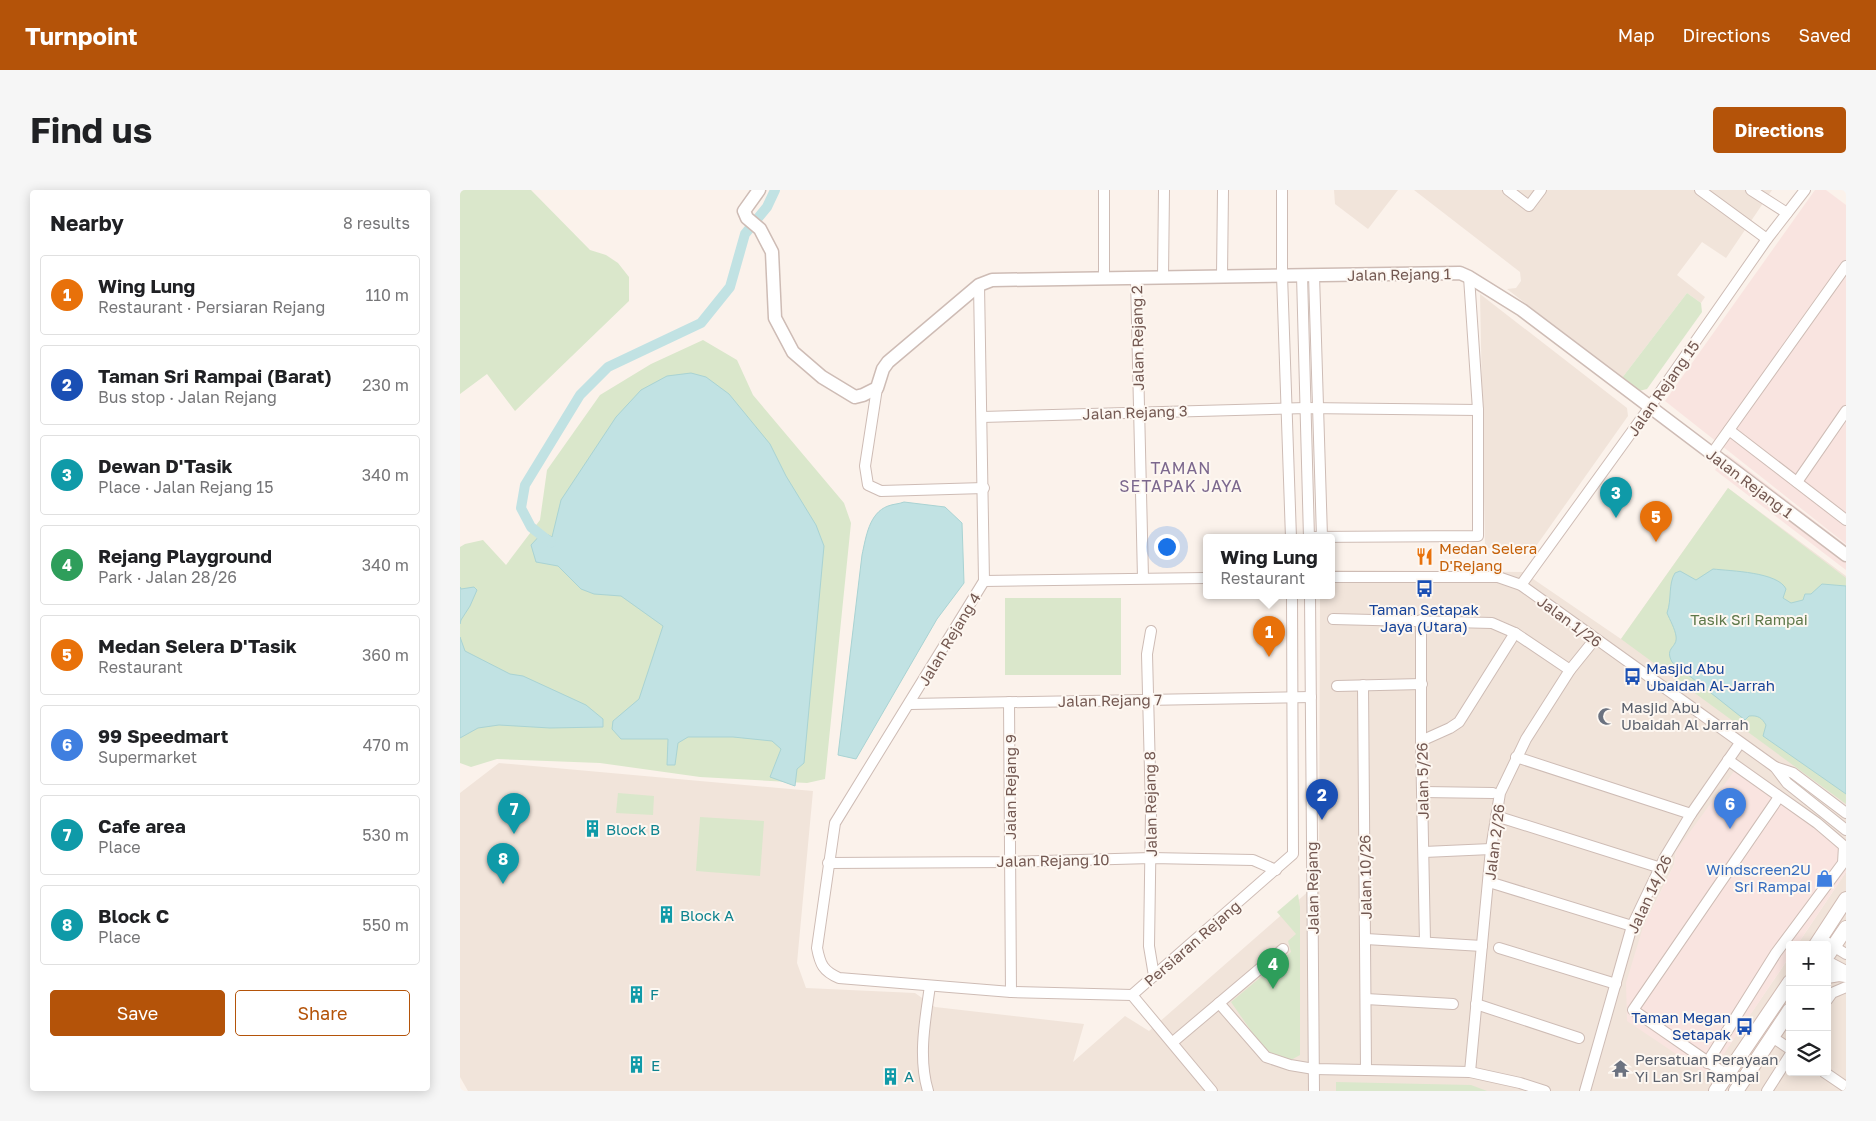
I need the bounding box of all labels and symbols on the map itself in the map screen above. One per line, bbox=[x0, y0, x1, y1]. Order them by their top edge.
street label: Jalan Rejang 1 bbox=[1347, 264, 1451, 284]
street label: Jalan Rejang 2 bbox=[1127, 285, 1147, 391]
street label: Jalan Rejang 15 bbox=[1623, 337, 1703, 439]
street label: Jalan Rejang 3 bbox=[1082, 401, 1188, 423]
street label: Jalan Rejang 1 bbox=[1703, 445, 1797, 521]
district label: TAMAN SETAPAK JAYA bbox=[1119, 458, 1243, 496]
pin: 3 bbox=[1600, 477, 1632, 518]
pin: 5 bbox=[1640, 501, 1672, 542]
your location bbox=[1154, 534, 1180, 560]
place label: Medan Selera D'Rejang bbox=[1439, 539, 1537, 574]
restaurant icon: Medan Selera D'Rejang bbox=[1415, 547, 1435, 567]
bus stop icon: Taman Setapak Jaya (Utara) bbox=[1414, 578, 1434, 598]
street label: Jalan Rejang 4 bbox=[914, 589, 984, 689]
street label: Jalan 1/26 bbox=[1534, 592, 1606, 650]
place label: Taman Setapak Jaya (Utara) bbox=[1369, 600, 1480, 635]
park label: Tasik Sri Rampai bbox=[1690, 610, 1808, 628]
pin: 1 bbox=[1253, 616, 1285, 657]
place label: Masjid Abu Ubaidah Al-Jarrah bbox=[1646, 659, 1775, 694]
bus stop icon: Masjid Abu Ubaidah Al-Jarrah bbox=[1622, 667, 1642, 687]
street label: Jalan Rejang 7 bbox=[1058, 690, 1162, 710]
place label: Masjid Abu Ubaidah Al Jarrah bbox=[1621, 698, 1749, 733]
mosque icon: Masjid Abu Ubaidah Al Jarrah bbox=[1597, 706, 1617, 726]
street label: Jalan Rejang 9 bbox=[1001, 734, 1019, 840]
street label: Jalan 5/26 bbox=[1412, 742, 1432, 820]
street label: Jalan Rejang 8 bbox=[1140, 751, 1160, 857]
pin: 2 bbox=[1306, 779, 1338, 820]
pin: 6 bbox=[1714, 788, 1746, 829]
pin: 7 bbox=[498, 793, 530, 834]
street label: Jalan 2/26 bbox=[1480, 803, 1508, 881]
building icon: Block B bbox=[582, 819, 602, 839]
place label: Block B bbox=[606, 820, 660, 838]
street label: Jalan 10/26 bbox=[1355, 835, 1375, 919]
street label: Jalan Rejang bbox=[1302, 841, 1322, 935]
pin: 8 bbox=[487, 843, 519, 884]
street label: Jalan Rejang 10 bbox=[996, 850, 1110, 870]
street label: Jalan 14/26 bbox=[1623, 852, 1675, 936]
place label: Windscreen2U Sri Rampai bbox=[1706, 860, 1811, 895]
shop icon: Windscreen2U Sri Rampai bbox=[1815, 868, 1835, 888]
street label: Persiaran Rejang bbox=[1140, 896, 1244, 990]
building icon: Block A bbox=[656, 905, 676, 925]
place label: Block A bbox=[680, 906, 734, 924]
pin: 4 bbox=[1257, 948, 1289, 989]
building icon: F bbox=[626, 984, 646, 1004]
place label: F bbox=[650, 985, 659, 1003]
place label: Taman Megan Setapak bbox=[1631, 1008, 1732, 1043]
bus stop icon: Taman Megan Setapak bbox=[1735, 1016, 1755, 1036]
place label: Persatuan Perayaan Yi Lan Sri Rampai bbox=[1635, 1050, 1778, 1085]
building icon: E bbox=[627, 1055, 647, 1075]
place label: E bbox=[651, 1056, 660, 1074]
temple icon: Persatuan Perayaan Yi Lan Sri Rampai bbox=[1611, 1058, 1631, 1078]
building icon: A bbox=[880, 1066, 900, 1086]
place label: A bbox=[904, 1067, 914, 1085]

